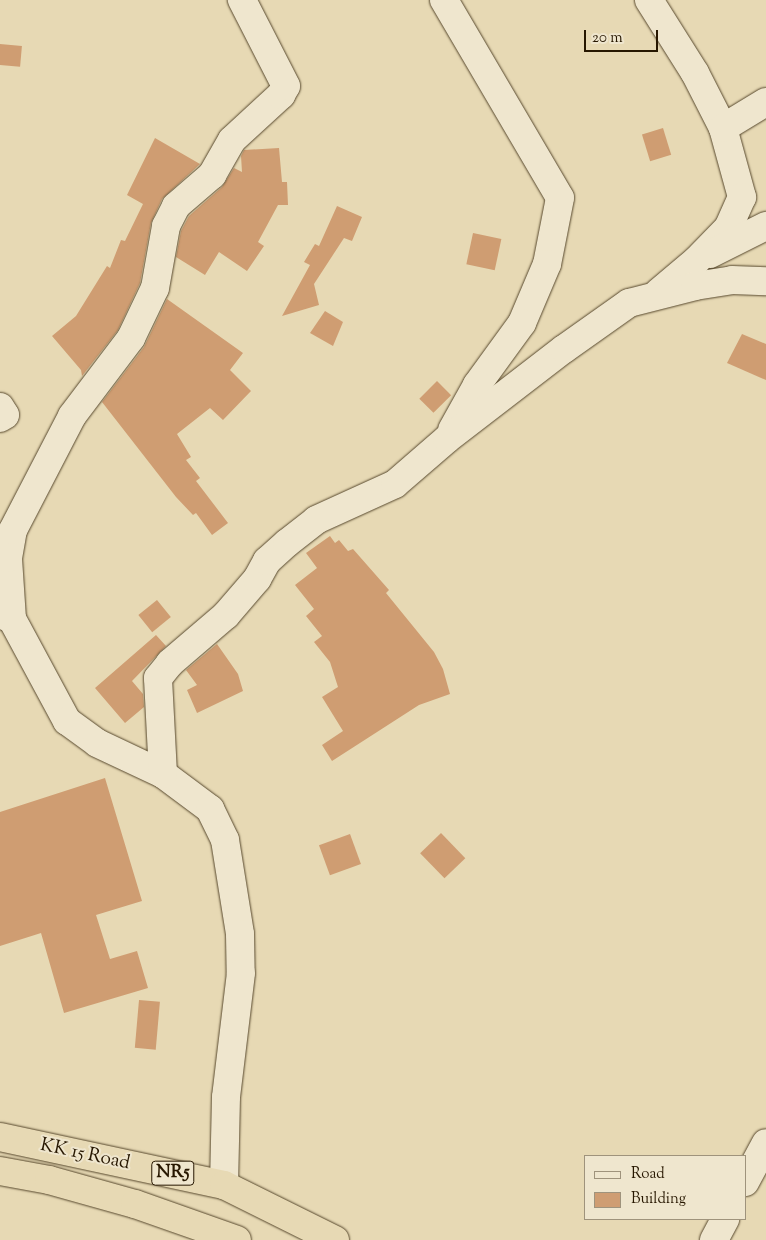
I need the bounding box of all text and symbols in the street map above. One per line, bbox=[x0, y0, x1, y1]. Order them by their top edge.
scale bar bbox=[586, 20, 660, 52]
text: 20 m bbox=[592, 28, 623, 49]
street label: KK 15 Road bbox=[38, 1134, 132, 1176]
legend bbox=[584, 1155, 746, 1220]
road number: NR5 bbox=[150, 1158, 196, 1188]
text: Road bbox=[631, 1164, 665, 1185]
text: Building bbox=[631, 1189, 686, 1210]

